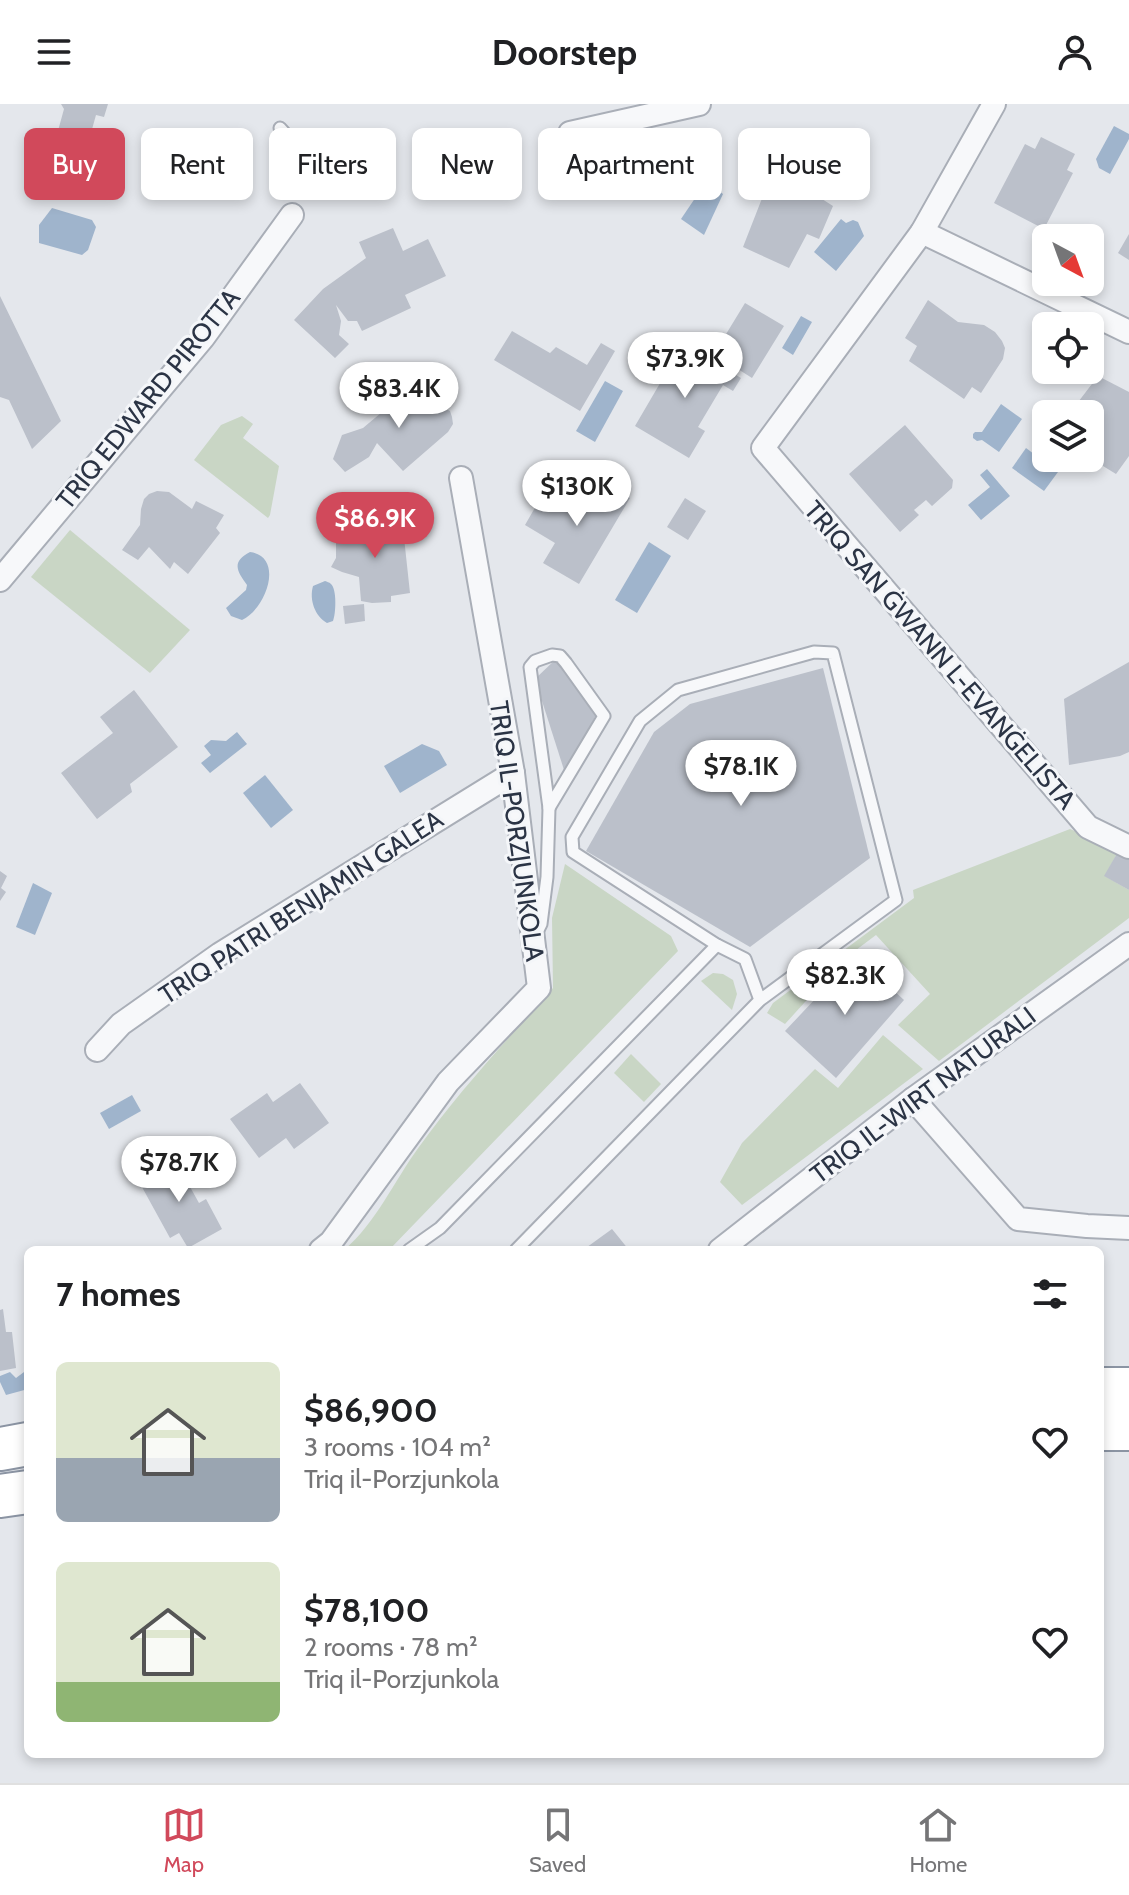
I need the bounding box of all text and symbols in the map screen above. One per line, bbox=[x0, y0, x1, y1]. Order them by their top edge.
icon: menu bbox=[32, 30, 76, 74]
text: Doorstep bbox=[492, 30, 637, 74]
icon: person bbox=[1053, 30, 1097, 74]
chip: Buy bbox=[24, 128, 125, 200]
chip: Rent bbox=[141, 128, 253, 200]
chip: Filters bbox=[269, 128, 396, 200]
chip: New bbox=[412, 128, 522, 200]
chip: Apartment bbox=[538, 128, 722, 200]
chip: House bbox=[738, 128, 870, 200]
north arrow bbox=[1032, 224, 1104, 296]
map controls bbox=[1032, 224, 1104, 472]
street label: TRIQ EDWARD PIROTTA bbox=[49, 282, 247, 516]
button: locate bbox=[1032, 312, 1104, 384]
pin: $73.9K bbox=[620, 332, 750, 400]
text: $73.9K bbox=[646, 342, 724, 374]
pin: $83.4K bbox=[334, 362, 464, 430]
text: $83.4K bbox=[357, 372, 441, 404]
button: layers bbox=[1032, 400, 1104, 472]
pin: $130K bbox=[521, 460, 633, 528]
text: $130K bbox=[540, 470, 614, 502]
pin: $86.9K bbox=[310, 492, 440, 560]
street label: TRIQ SAN ĠWANN L-EVANĠELISTA bbox=[797, 494, 1083, 816]
text: $86.9K bbox=[334, 502, 416, 534]
street label: TRIQ IL-PORZJUNKOLA bbox=[483, 699, 551, 963]
pin: $78.1K bbox=[676, 740, 806, 808]
text: $78.1K bbox=[703, 750, 779, 782]
street label: TRIQ PATRI BENJAMIN GALEA bbox=[153, 803, 449, 1011]
pin: $82.3K bbox=[780, 949, 910, 1017]
text: $82.3K bbox=[805, 959, 885, 991]
street label: TRIQ IL-WIRT NATURALI bbox=[804, 1000, 1042, 1190]
pin: $78.7K bbox=[114, 1136, 244, 1204]
text: $78.7K bbox=[139, 1146, 219, 1178]
icon: filters bbox=[1028, 1272, 1072, 1316]
text: 7 homes bbox=[56, 1273, 181, 1315]
text: $86,900 bbox=[304, 1389, 438, 1431]
icon: home bbox=[120, 1394, 216, 1490]
icon: heart bbox=[1028, 1420, 1072, 1464]
text: 3 rooms · 104 m² bbox=[304, 1431, 491, 1463]
text: Triq il-Porzjunkola bbox=[304, 1463, 499, 1495]
text: $78,100 bbox=[304, 1589, 429, 1631]
icon: home bbox=[120, 1594, 216, 1690]
icon: heart bbox=[1028, 1620, 1072, 1664]
text: 2 rooms · 78 m² bbox=[304, 1631, 478, 1663]
text: Triq il-Porzjunkola bbox=[304, 1663, 499, 1695]
tab: Map bbox=[162, 1803, 206, 1878]
tab: Saved bbox=[529, 1803, 586, 1878]
tab: Home bbox=[909, 1803, 967, 1878]

